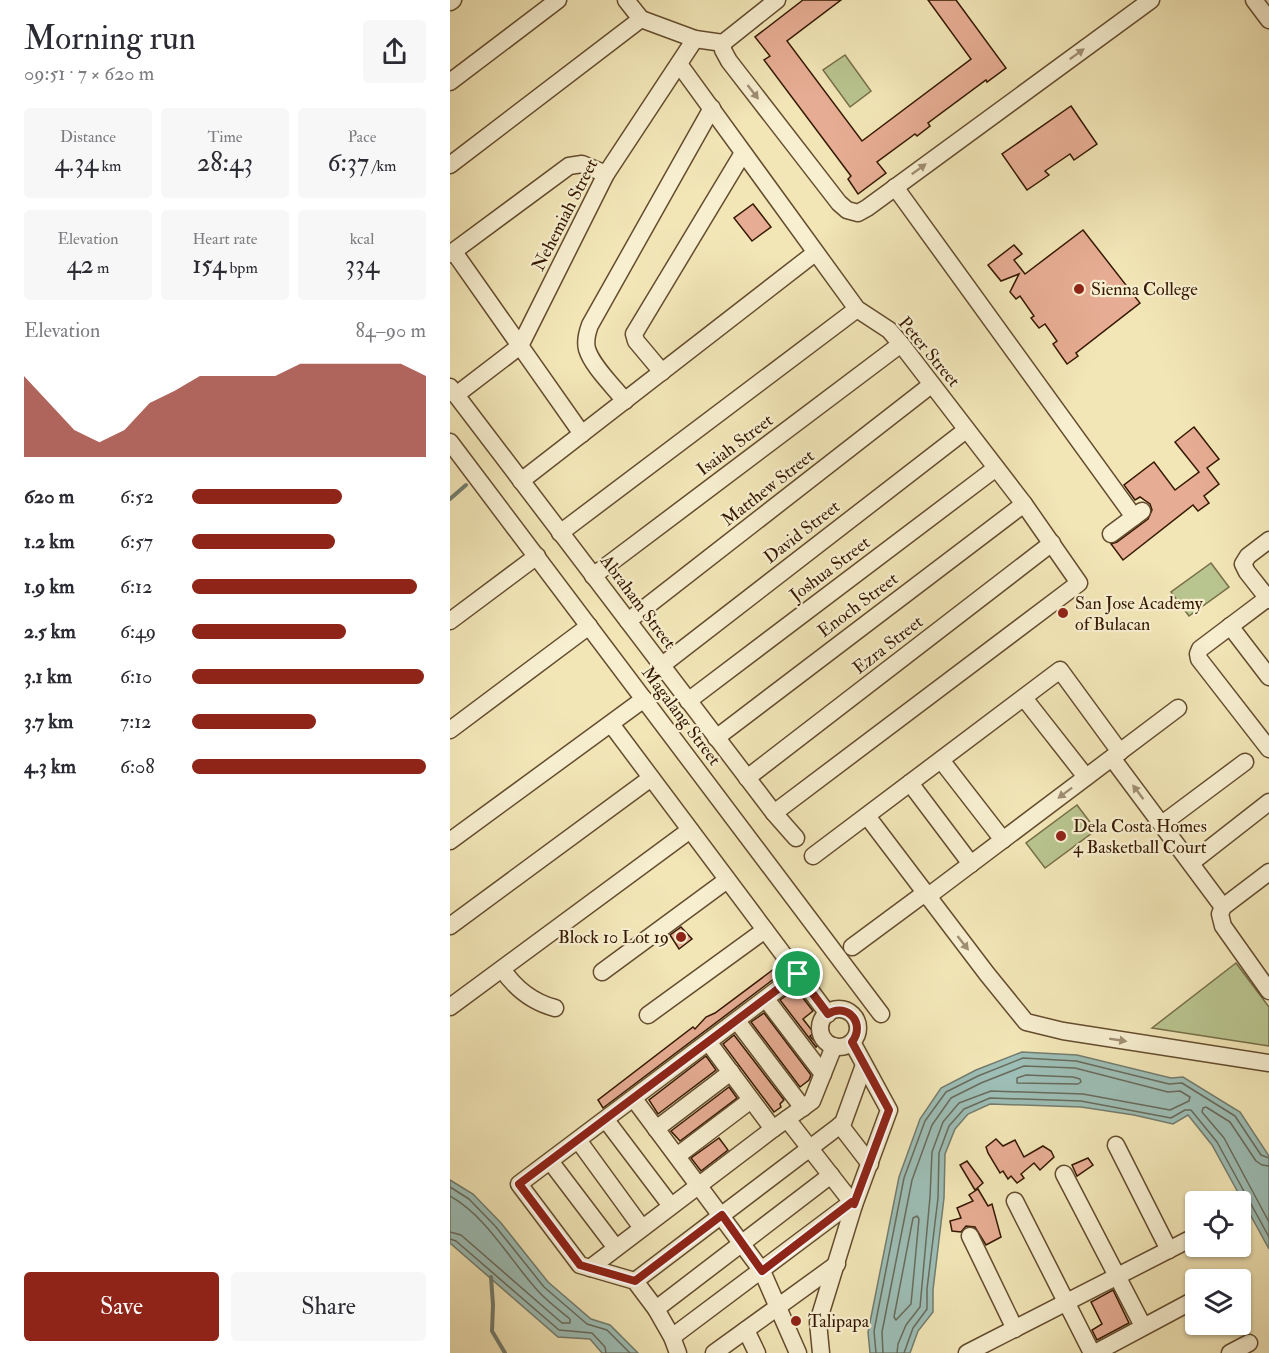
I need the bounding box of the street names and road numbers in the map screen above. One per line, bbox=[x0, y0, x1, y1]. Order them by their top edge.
street label: Nehemiah Street bbox=[527, 155, 603, 275]
street label: Peter Street bbox=[893, 312, 965, 392]
street label: Isaiah Street bbox=[692, 409, 778, 481]
street label: Matthew Street bbox=[717, 444, 819, 531]
street label: David Street bbox=[759, 495, 845, 569]
street label: Joshua Street bbox=[784, 531, 875, 607]
street label: Abraham Street bbox=[594, 549, 681, 654]
street label: Enoch Street bbox=[813, 567, 903, 643]
street label: Ezra Street bbox=[848, 610, 928, 680]
street label: Magalang Street bbox=[636, 662, 726, 770]

